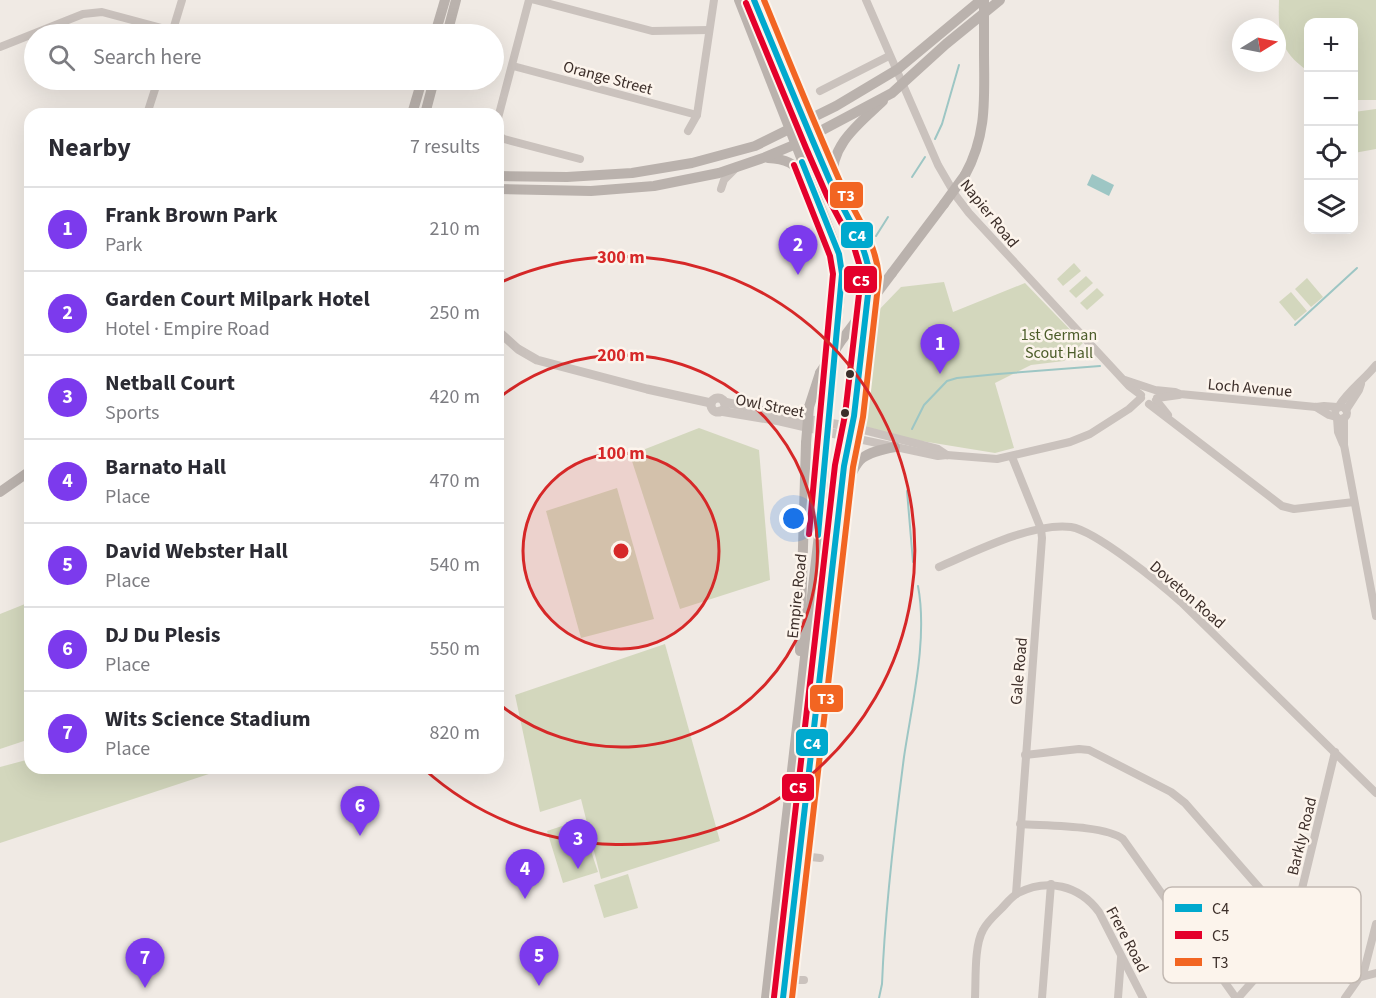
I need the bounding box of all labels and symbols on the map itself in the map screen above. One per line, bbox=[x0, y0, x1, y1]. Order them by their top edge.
north arrow bbox=[1232, 18, 1286, 72]
street label: Orange Street bbox=[561, 55, 655, 101]
street label: Napier Road bbox=[955, 175, 1024, 253]
line badge: T3 bbox=[829, 181, 864, 209]
text: T3 bbox=[837, 185, 855, 207]
line badge: C4 bbox=[840, 221, 874, 249]
text: C4 bbox=[848, 225, 866, 247]
pin: 2 bbox=[778, 226, 818, 275]
text: 300 m bbox=[597, 245, 645, 270]
line badge: C5 bbox=[843, 265, 878, 294]
text: C5 bbox=[852, 270, 870, 292]
pin: 1 bbox=[920, 324, 960, 374]
park label: 1st German Scout Hall bbox=[1021, 324, 1097, 364]
text: 200 m bbox=[597, 343, 645, 368]
unlabelled marker bbox=[844, 368, 856, 380]
street label: Loch Avenue bbox=[1207, 373, 1293, 403]
street label: Owl Street bbox=[734, 389, 807, 424]
unlabelled marker bbox=[839, 407, 851, 419]
text: 100 m bbox=[597, 441, 645, 466]
your location bbox=[779, 504, 808, 533]
centre of rings bbox=[611, 541, 631, 561]
street label: Empire Road bbox=[782, 552, 812, 640]
street label: Doveton Road bbox=[1145, 556, 1230, 634]
street label: Gale Road bbox=[1005, 637, 1033, 706]
line badge: T3 bbox=[809, 684, 844, 713]
text: T3 bbox=[817, 688, 835, 710]
line badge: C4 bbox=[795, 728, 829, 757]
text: C4 bbox=[803, 733, 821, 755]
line badge: C5 bbox=[781, 773, 815, 802]
text: C5 bbox=[789, 777, 807, 799]
pin: 6 bbox=[340, 786, 380, 836]
street label: Barkly Road bbox=[1282, 795, 1322, 878]
pin: 3 bbox=[558, 820, 598, 869]
pin: 4 bbox=[506, 850, 544, 899]
legend bbox=[1163, 887, 1361, 983]
text: C4 bbox=[1212, 898, 1229, 920]
street label: Frere Road bbox=[1101, 903, 1154, 976]
text: C5 bbox=[1212, 925, 1229, 947]
pin: 5 bbox=[520, 936, 558, 986]
pin: 7 bbox=[126, 938, 164, 988]
text: T3 bbox=[1212, 952, 1229, 974]

